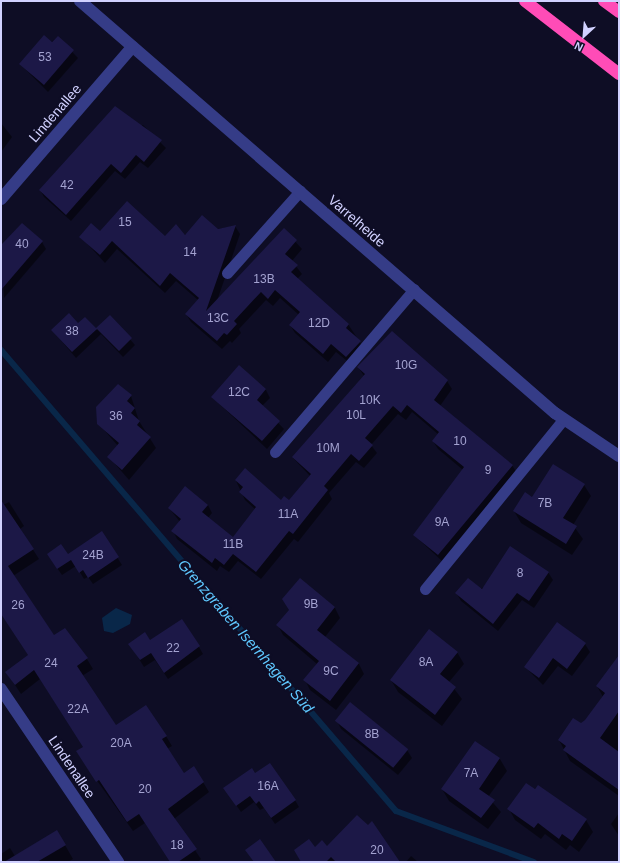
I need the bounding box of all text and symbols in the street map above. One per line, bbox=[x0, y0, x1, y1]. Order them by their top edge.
north arrow bbox=[564, 16, 604, 56]
text: N bbox=[573, 40, 585, 54]
house number: 53 bbox=[38, 51, 52, 65]
street label: Lindenallee bbox=[25, 80, 85, 146]
house number: 42 bbox=[60, 179, 74, 193]
street label: Varrelheide bbox=[325, 192, 389, 250]
house number: 15 bbox=[118, 216, 132, 230]
house number: 40 bbox=[15, 238, 29, 252]
house number: 14 bbox=[183, 246, 197, 260]
house number: 13B bbox=[253, 273, 275, 287]
house number: 13C bbox=[207, 312, 229, 326]
house number: 12D bbox=[308, 317, 330, 331]
house number: 38 bbox=[65, 325, 79, 339]
house number: 10G bbox=[395, 359, 417, 373]
house number: 12C bbox=[228, 386, 250, 400]
house number: 10K bbox=[359, 394, 381, 408]
house number: 10L bbox=[346, 409, 366, 423]
house number: 36 bbox=[109, 410, 123, 424]
house number: 10 bbox=[453, 435, 467, 449]
house number: 10M bbox=[316, 442, 340, 456]
house number: 9 bbox=[485, 464, 491, 478]
house number: 7B bbox=[538, 497, 552, 511]
house number: 11A bbox=[278, 508, 298, 522]
house number: 9A bbox=[435, 516, 449, 530]
house number: 11B bbox=[223, 538, 243, 552]
house number: 24B bbox=[82, 549, 104, 563]
water label: Grenzgraben Isernhagen Süd bbox=[174, 556, 318, 716]
house number: 8 bbox=[517, 567, 523, 581]
house number: 9B bbox=[304, 598, 318, 612]
house number: 26 bbox=[11, 599, 25, 613]
house number: 22 bbox=[166, 642, 180, 656]
house number: 8A bbox=[419, 656, 433, 670]
house number: 24 bbox=[44, 657, 58, 671]
house number: 9C bbox=[323, 665, 339, 679]
house number: 22A bbox=[67, 703, 89, 717]
house number: 8B bbox=[365, 728, 379, 742]
street label: Lindenallee bbox=[45, 733, 99, 801]
house number: 20A bbox=[110, 737, 132, 751]
house number: 7A bbox=[464, 767, 478, 781]
house number: 16A bbox=[257, 780, 279, 794]
house number: 20 bbox=[138, 783, 152, 797]
house number: 18 bbox=[170, 839, 184, 853]
house number: 20 bbox=[370, 844, 384, 858]

